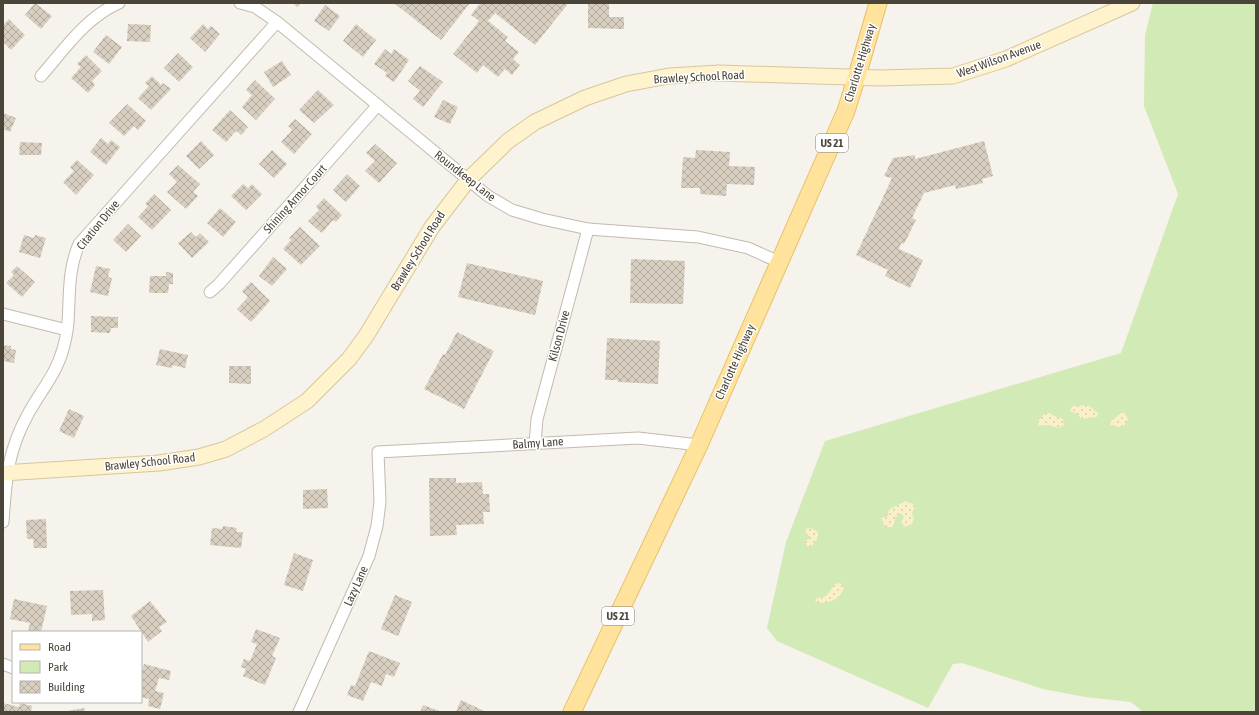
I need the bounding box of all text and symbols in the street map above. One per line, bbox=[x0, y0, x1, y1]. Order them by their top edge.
street label: Charlotte Highway bbox=[841, 22, 879, 104]
street label: West Wilson Avenue bbox=[955, 37, 1043, 81]
street label: Brawley School Road bbox=[653, 68, 745, 86]
road number: US 21 bbox=[816, 134, 848, 152]
street label: Roundkeep Lane bbox=[432, 148, 498, 204]
street label: Shining Armor Court bbox=[261, 161, 330, 236]
street label: Citation Drive bbox=[74, 197, 122, 253]
street label: Brawley School Road bbox=[388, 209, 448, 293]
street label: Kilson Drive bbox=[545, 309, 573, 363]
street label: Charlotte Highway bbox=[712, 322, 758, 402]
street label: Balmy Lane bbox=[512, 434, 564, 452]
street label: Brawley School Road bbox=[104, 450, 196, 474]
street label: Lazy Lane bbox=[341, 564, 371, 608]
road number: US 21 bbox=[602, 607, 634, 625]
legend bbox=[12, 631, 142, 703]
text: Road bbox=[48, 640, 71, 654]
text: Park bbox=[48, 660, 69, 674]
text: Building bbox=[48, 680, 86, 694]

